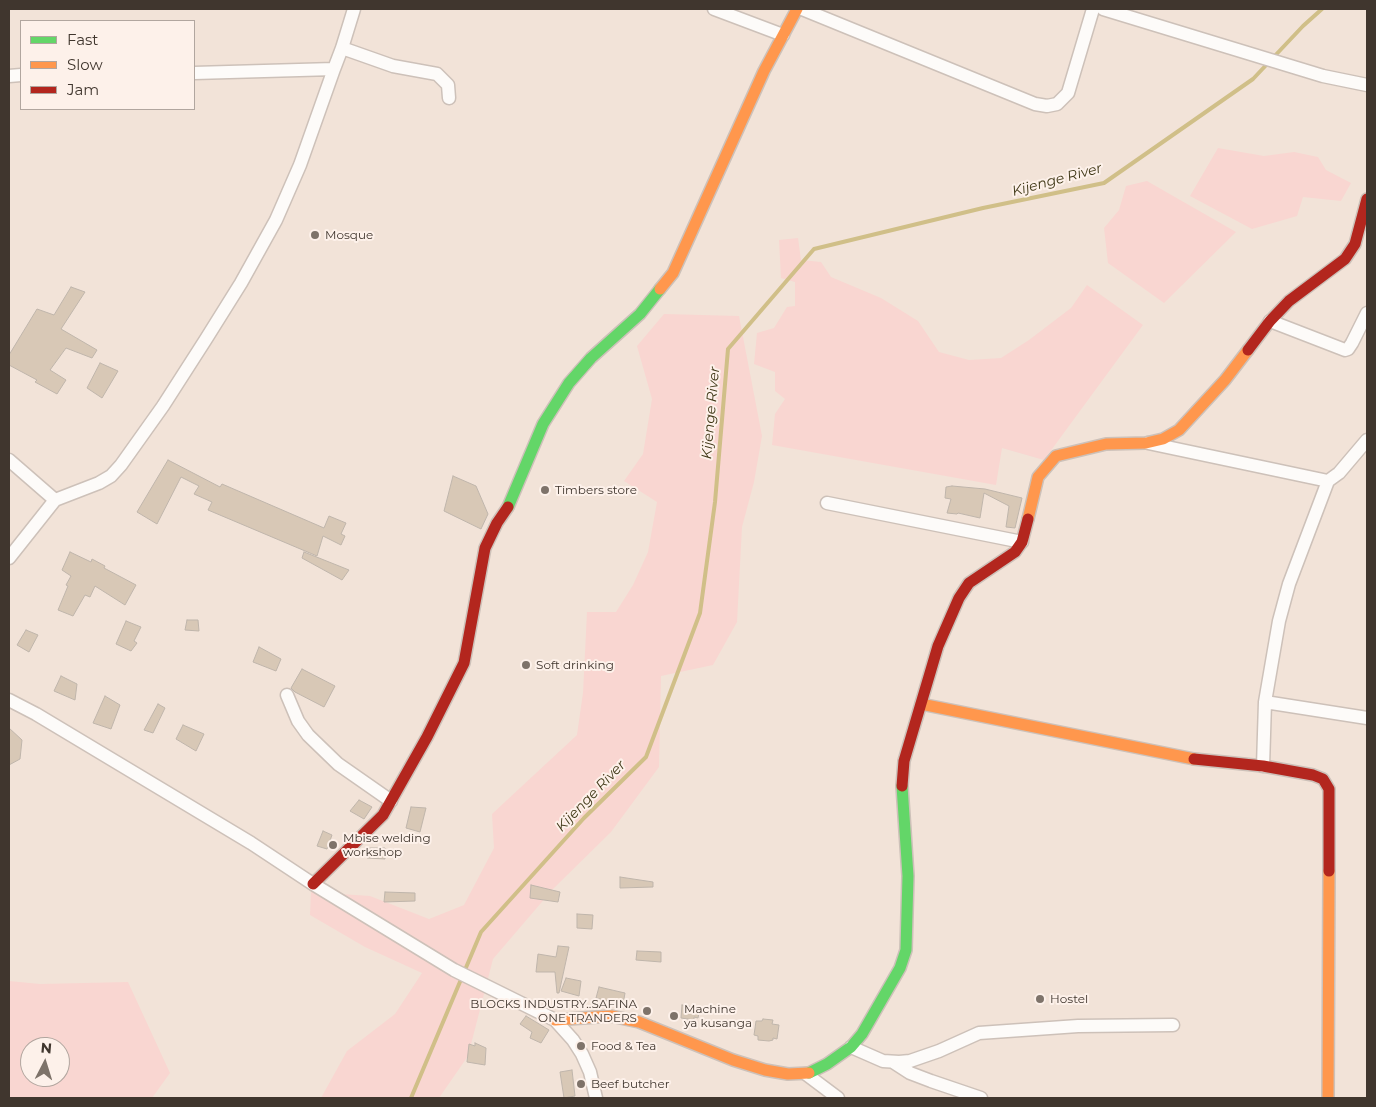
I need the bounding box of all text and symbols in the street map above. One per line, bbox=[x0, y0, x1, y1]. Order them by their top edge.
legend bbox=[20, 20, 195, 110]
text: Fast bbox=[67, 30, 98, 49]
text: Slow bbox=[67, 55, 103, 74]
text: Jam bbox=[67, 80, 99, 99]
water label: Kijenge River bbox=[1010, 160, 1104, 200]
place label: Mosque bbox=[325, 228, 373, 242]
marker: Mosque bbox=[309, 229, 321, 241]
water label: Kijenge River bbox=[699, 366, 723, 460]
place label: Timbers store bbox=[555, 483, 637, 497]
marker: Timbers store bbox=[539, 484, 551, 496]
place label: Soft drinking bbox=[536, 658, 614, 672]
marker: Soft drinking bbox=[520, 659, 532, 671]
water label: Kijenge River bbox=[553, 757, 629, 835]
place label: Mbise welding workshop bbox=[343, 831, 431, 859]
marker: Mbise welding workshop bbox=[327, 839, 339, 851]
place label: Hostel bbox=[1050, 992, 1088, 1006]
marker: Hostel bbox=[1034, 993, 1046, 1005]
place label: BLOCKS INDUSTRY..SAFINA ONE TRANDERS bbox=[470, 997, 637, 1025]
place label: Machine ya kusanga bbox=[684, 1002, 752, 1030]
marker: BLOCKS INDUSTRY..SAFINA ONE TRANDERS bbox=[641, 1005, 653, 1017]
marker: Machine ya kusanga bbox=[668, 1010, 680, 1022]
north arrow bbox=[20, 1037, 70, 1087]
text: N bbox=[40, 1039, 53, 1058]
place label: Food & Tea bbox=[591, 1039, 656, 1053]
marker: Food & Tea bbox=[575, 1040, 587, 1052]
place label: Beef butcher bbox=[591, 1077, 669, 1091]
marker: Beef butcher bbox=[575, 1078, 587, 1090]

